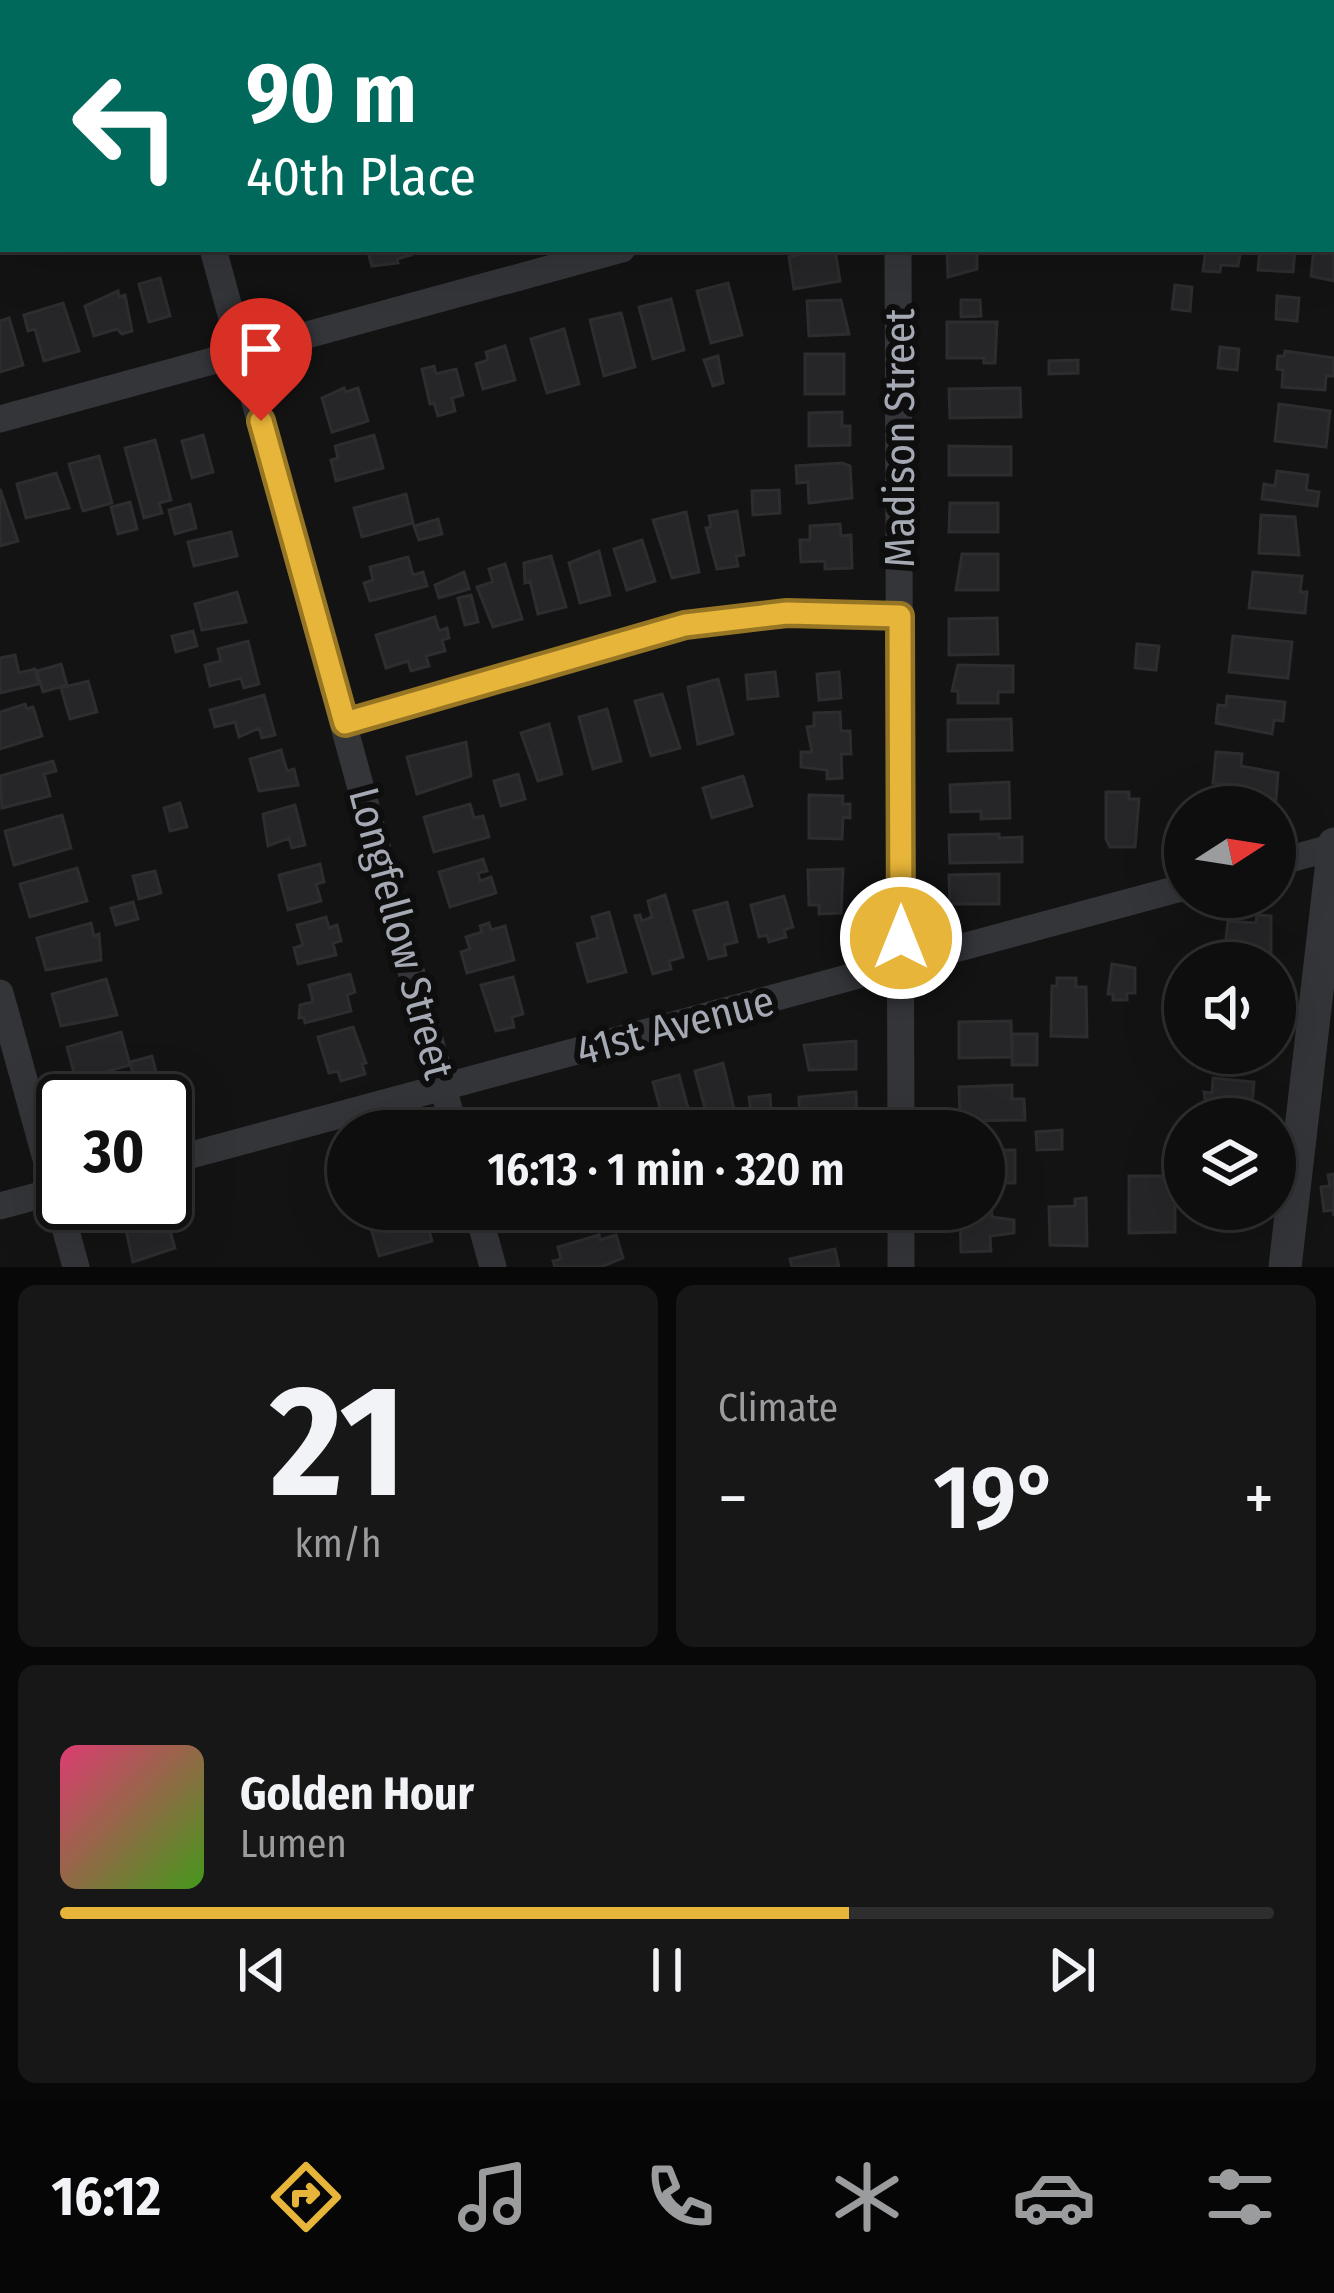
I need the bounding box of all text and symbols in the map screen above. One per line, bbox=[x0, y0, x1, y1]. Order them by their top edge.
text: 90 m bbox=[246, 43, 417, 144]
icon: left bbox=[48, 48, 204, 204]
text: 40th Place bbox=[246, 145, 476, 209]
pin bbox=[210, 298, 312, 421]
street label: Madison Street bbox=[875, 308, 925, 567]
icon: arrive bbox=[228, 316, 294, 382]
street label: Longfellow Street bbox=[338, 782, 464, 1085]
north arrow bbox=[1164, 786, 1296, 918]
map controls bbox=[1164, 786, 1296, 1230]
position arrow bbox=[838, 875, 964, 1001]
button: sound bbox=[1164, 942, 1296, 1074]
street label: 41st Avenue bbox=[571, 976, 779, 1076]
speed limit sign: 30 bbox=[36, 1074, 192, 1230]
button: layers bbox=[1164, 1098, 1296, 1230]
text: 16:13 · 1 min · 320 m bbox=[487, 1143, 845, 1197]
text: 21 bbox=[270, 1349, 406, 1536]
text: Climate bbox=[718, 1385, 838, 1431]
text: 19° bbox=[933, 1444, 1059, 1552]
text: − bbox=[718, 1459, 748, 1538]
text: + bbox=[1244, 1459, 1274, 1538]
text: km/h bbox=[295, 1521, 381, 1567]
text: Golden Hour bbox=[240, 1767, 474, 1821]
text: Lumen bbox=[240, 1821, 347, 1867]
icon: previous bbox=[229, 1937, 295, 2003]
icon: pause bbox=[634, 1937, 700, 2003]
icon: next bbox=[1039, 1937, 1105, 2003]
icon: directions bbox=[264, 2155, 348, 2239]
icon: music bbox=[451, 2155, 535, 2239]
icon: phone bbox=[638, 2155, 722, 2239]
icon: climate bbox=[825, 2155, 909, 2239]
icon: car bbox=[1012, 2155, 1096, 2239]
icon: filters bbox=[1198, 2155, 1282, 2239]
text: 16:12 bbox=[51, 2165, 161, 2229]

